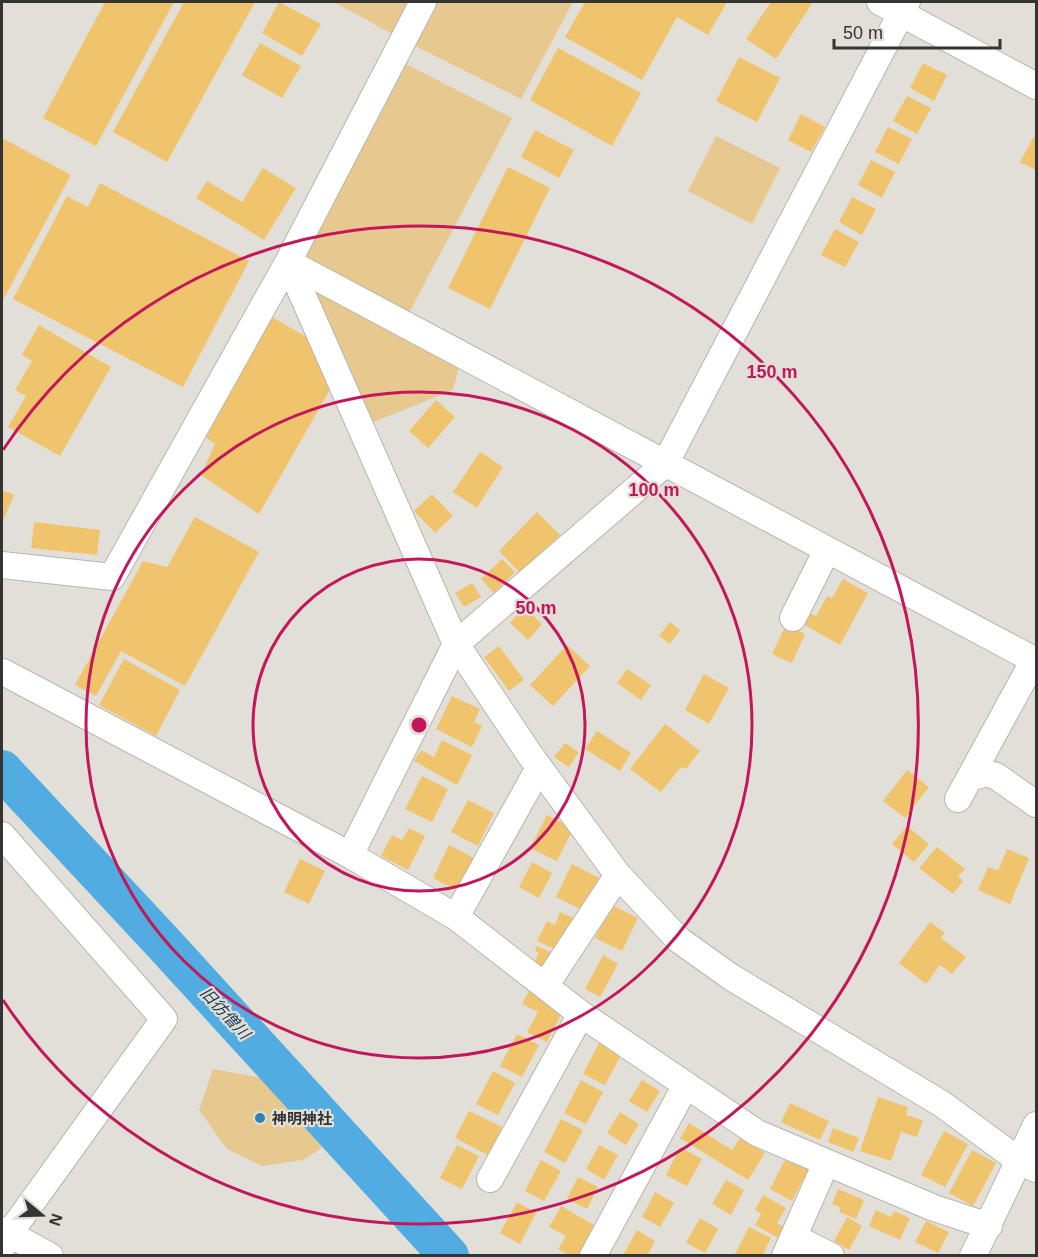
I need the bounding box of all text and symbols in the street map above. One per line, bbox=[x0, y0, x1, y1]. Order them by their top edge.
scale bar bbox=[834, 12, 1000, 50]
text: 50 m bbox=[843, 23, 883, 43]
text: 150 m bbox=[746, 362, 798, 382]
text: 100 m bbox=[628, 480, 680, 500]
text: 50 m bbox=[515, 598, 557, 618]
centre of rings bbox=[409, 715, 429, 735]
water label: 旧彷僧川 bbox=[197, 984, 254, 1044]
place label: 神明神社 bbox=[271, 1110, 332, 1127]
marker: 神明神社 bbox=[253, 1111, 267, 1125]
north arrow bbox=[12, 1185, 72, 1245]
text: N bbox=[46, 1211, 66, 1228]

